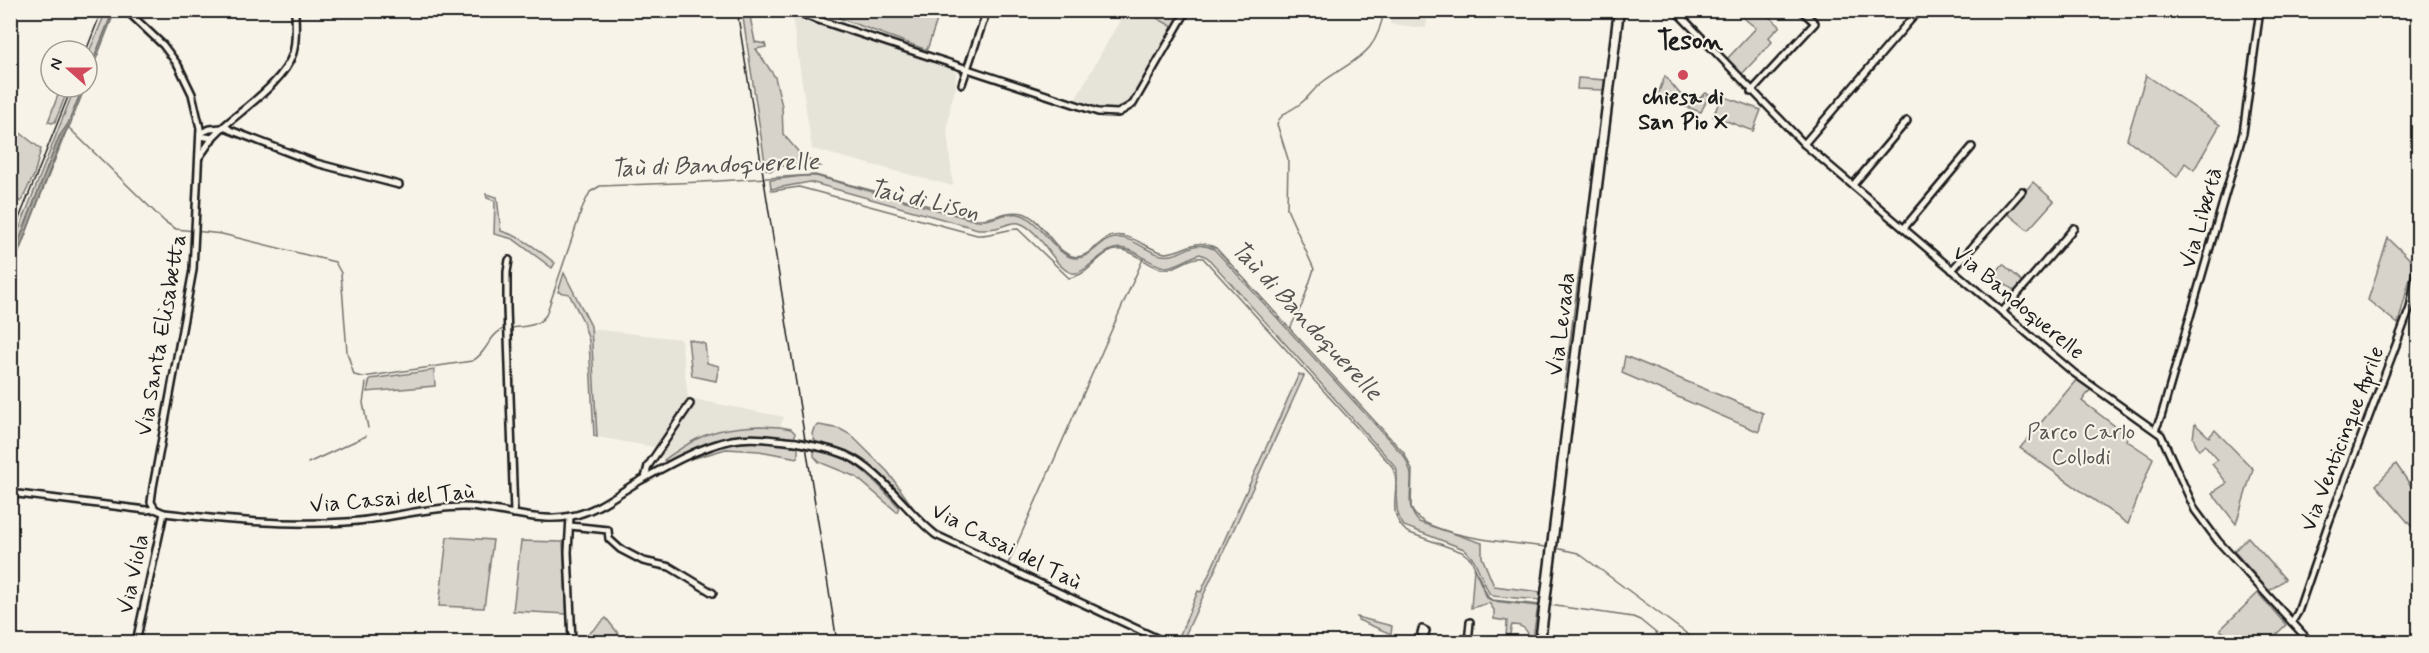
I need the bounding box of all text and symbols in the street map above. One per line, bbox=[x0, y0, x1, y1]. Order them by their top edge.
district label: Teson bbox=[1657, 25, 1723, 59]
north arrow bbox=[39, 39, 99, 99]
text: N bbox=[45, 55, 68, 73]
marker: chiesa di San Pio X bbox=[1676, 68, 1690, 82]
place label: chiesa di San Pio X bbox=[1638, 84, 1728, 137]
water label: Taù di Bandoquerelle bbox=[610, 147, 821, 185]
street label: Via Libertà bbox=[2174, 164, 2230, 272]
water label: Taù di Lison bbox=[866, 173, 982, 229]
street label: Via Santa Elisabetta bbox=[130, 232, 194, 438]
water label: Taù di Bandoquerelle bbox=[1224, 234, 1389, 409]
street label: Via Bandoquerelle bbox=[1946, 239, 2090, 367]
street label: Via Levada bbox=[1542, 271, 1582, 377]
street label: Via Venticinque Aprile bbox=[2295, 342, 2393, 536]
park label: Parco Carlo Collodi bbox=[2027, 419, 2135, 472]
street label: Via Casai del Taù bbox=[309, 478, 475, 520]
street label: Via Casai del Taù bbox=[926, 497, 1086, 597]
street label: Via Viola bbox=[112, 532, 156, 616]

